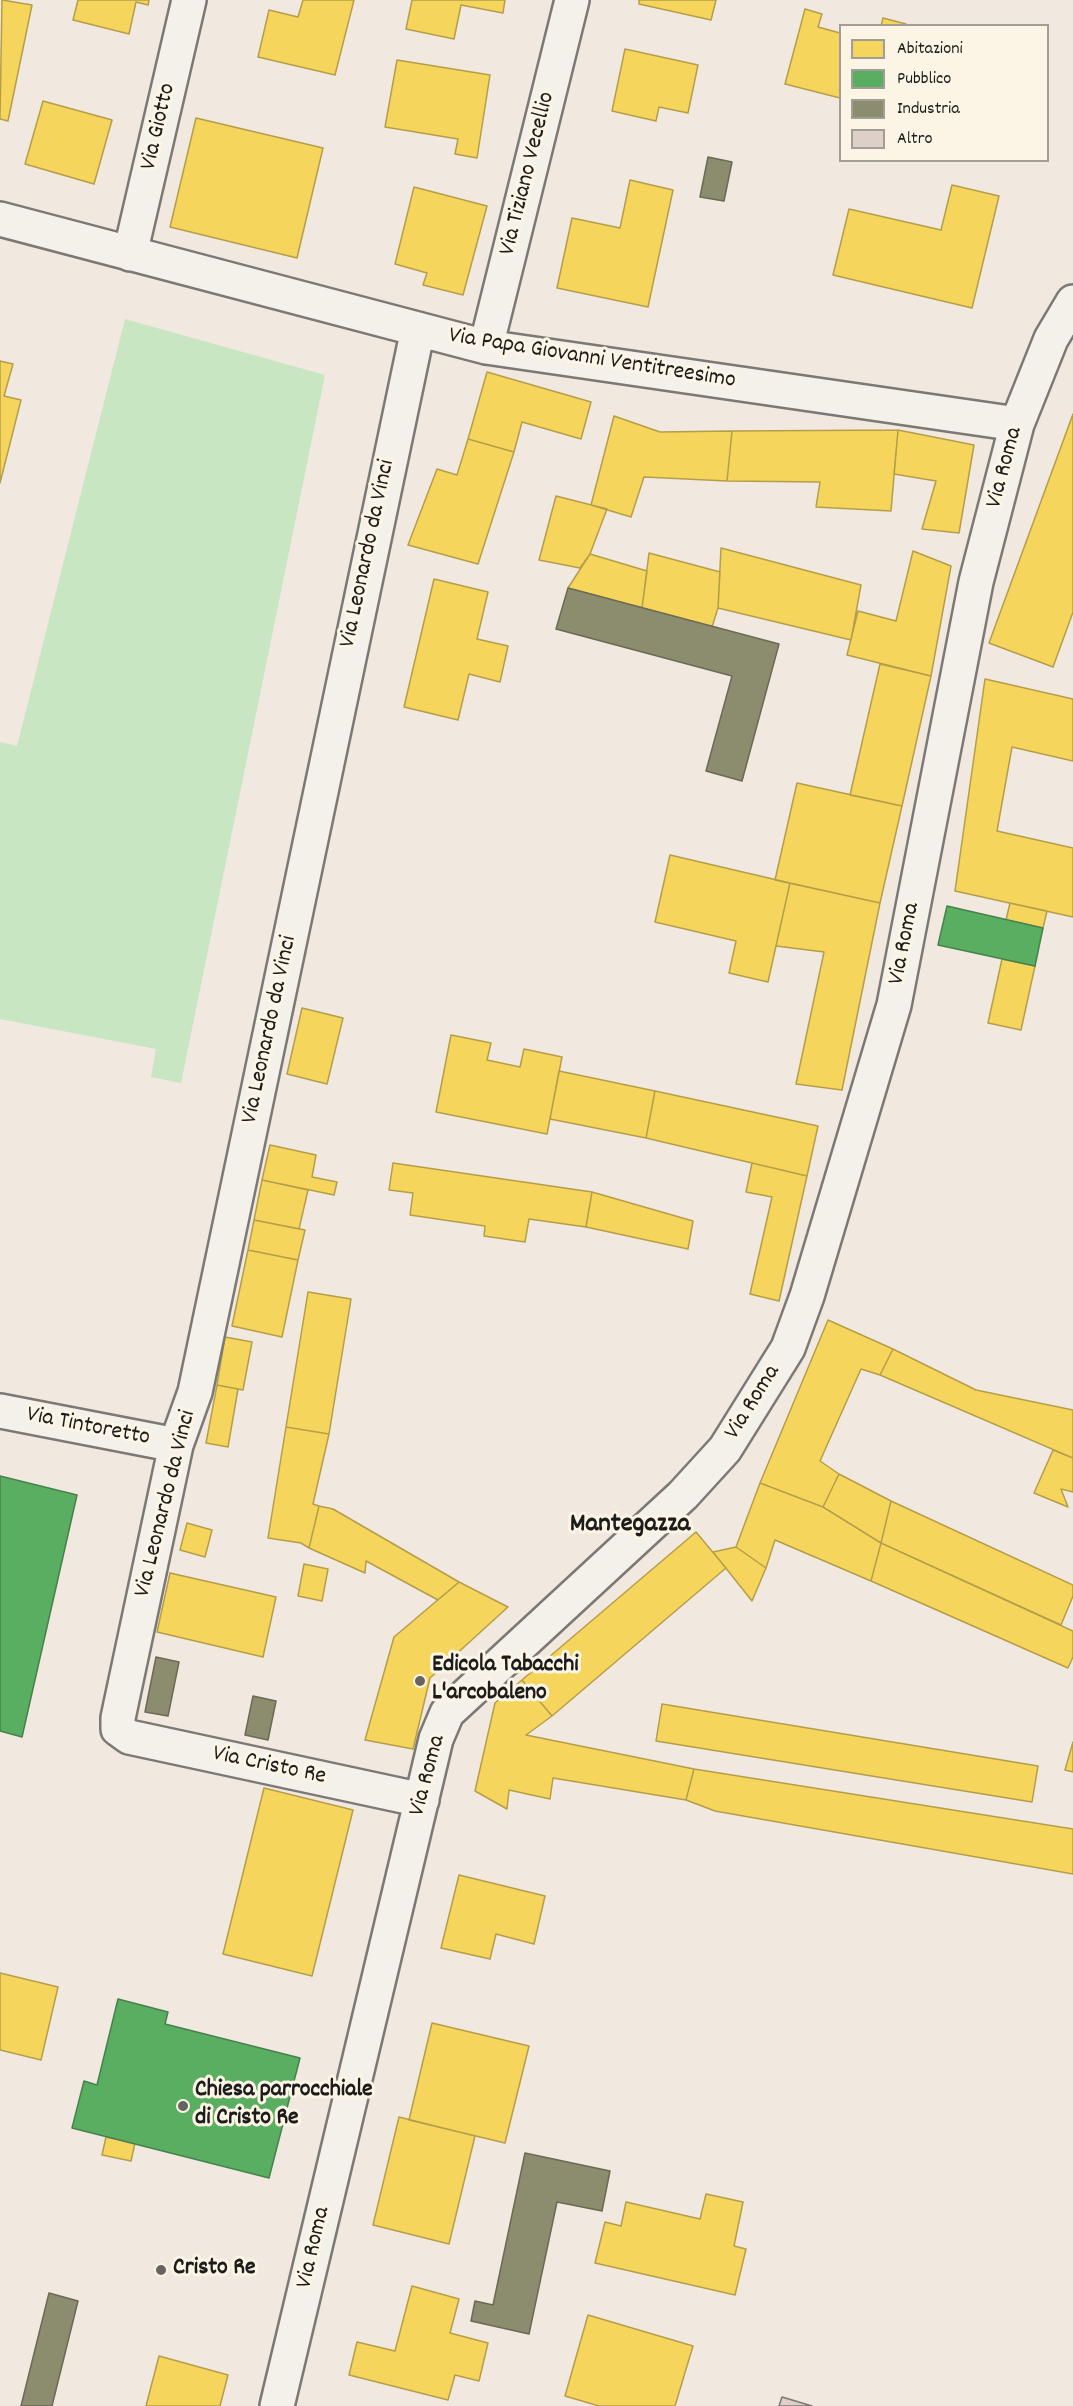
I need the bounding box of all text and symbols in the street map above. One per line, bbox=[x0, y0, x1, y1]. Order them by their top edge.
legend bbox=[839, 24, 1049, 162]
text: Abitazioni bbox=[897, 37, 963, 62]
text: Pubblico bbox=[897, 67, 951, 92]
street label: Via Giotto bbox=[136, 81, 184, 173]
street label: Via Tiziano Vecellio bbox=[495, 89, 563, 259]
text: Industria bbox=[897, 97, 960, 122]
text: Altro bbox=[897, 127, 932, 152]
street label: Via Papa Giovanni Ventitreesimo bbox=[446, 323, 738, 397]
street label: Via Roma bbox=[981, 424, 1031, 512]
street label: Via Leonardo da Vinci bbox=[335, 457, 403, 651]
street label: Via Roma bbox=[884, 901, 928, 987]
street label: Via Leonardo da Vinci bbox=[237, 933, 305, 1127]
street label: Via Roma bbox=[720, 1360, 788, 1446]
street label: Via Tintoretto bbox=[24, 1402, 152, 1454]
street label: Via Leonardo da Vinci bbox=[130, 1408, 204, 1600]
district label: Mantegazza bbox=[570, 1510, 690, 1542]
place label: Edicola Tabacchi L'arcobaleno bbox=[432, 1653, 579, 1709]
marker: Edicola Tabacchi L'arcobaleno bbox=[413, 1674, 427, 1688]
street label: Via Roma bbox=[404, 1732, 454, 1820]
street label: Via Cristo Re bbox=[210, 1741, 328, 1793]
place label: Chiesa parrocchiale di Cristo Re bbox=[195, 2078, 373, 2134]
marker: Chiesa parrocchiale di Cristo Re bbox=[176, 2099, 190, 2113]
street label: Via Roma bbox=[292, 2204, 338, 2292]
place label: Cristo Re bbox=[173, 2256, 256, 2284]
marker: Cristo Re bbox=[154, 2263, 168, 2277]

